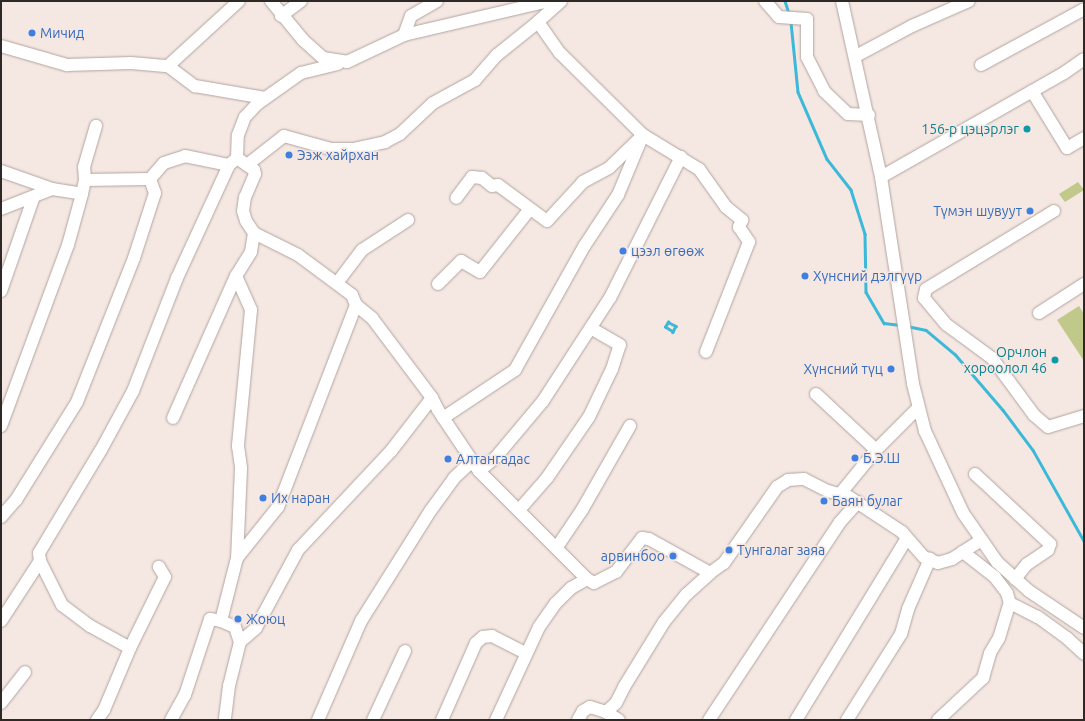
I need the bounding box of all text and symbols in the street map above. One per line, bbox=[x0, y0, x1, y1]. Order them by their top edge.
place label: Мичид bbox=[40, 25, 84, 41]
marker: Мичид bbox=[27, 28, 37, 38]
place label: 156-р цэцэрлэг bbox=[921, 121, 1019, 137]
marker: 156-р цэцэрлэг bbox=[1022, 124, 1032, 134]
place label: Ээж хайрхан bbox=[297, 147, 379, 163]
marker: Ээж хайрхан bbox=[284, 150, 294, 160]
place label: Түмэн шувуут bbox=[933, 203, 1022, 219]
marker: Түмэн шувуут bbox=[1025, 206, 1035, 216]
place label: цээл өгөөж bbox=[631, 243, 704, 259]
marker: цээл өгөөж bbox=[618, 246, 628, 256]
place label: Хүнсний дэлгүүр bbox=[813, 268, 922, 284]
marker: Хүнсний дэлгүүр bbox=[800, 271, 810, 281]
place label: Орчлон хороолол 46 bbox=[964, 344, 1047, 376]
marker: Орчлон хороолол 46 bbox=[1050, 355, 1060, 365]
place label: Хүнсний түц bbox=[804, 361, 883, 377]
marker: Хүнсний түц bbox=[886, 364, 896, 374]
place label: Б.Э.Ш bbox=[863, 450, 900, 466]
place label: Алтангадас bbox=[456, 451, 530, 467]
marker: Б.Э.Ш bbox=[850, 453, 860, 463]
marker: Алтангадас bbox=[443, 454, 453, 464]
place label: Их наран bbox=[271, 490, 330, 506]
marker: Их наран bbox=[258, 493, 268, 503]
place label: Баян булаг bbox=[832, 493, 902, 509]
marker: Баян булаг bbox=[819, 496, 829, 506]
place label: Тунгалаг заяа bbox=[737, 542, 825, 558]
marker: Тунгалаг заяа bbox=[724, 545, 734, 555]
place label: арвинбоо bbox=[601, 548, 665, 564]
marker: арвинбоо bbox=[668, 551, 678, 561]
place label: Жоюц bbox=[246, 611, 285, 627]
marker: Жоюц bbox=[233, 614, 243, 624]

